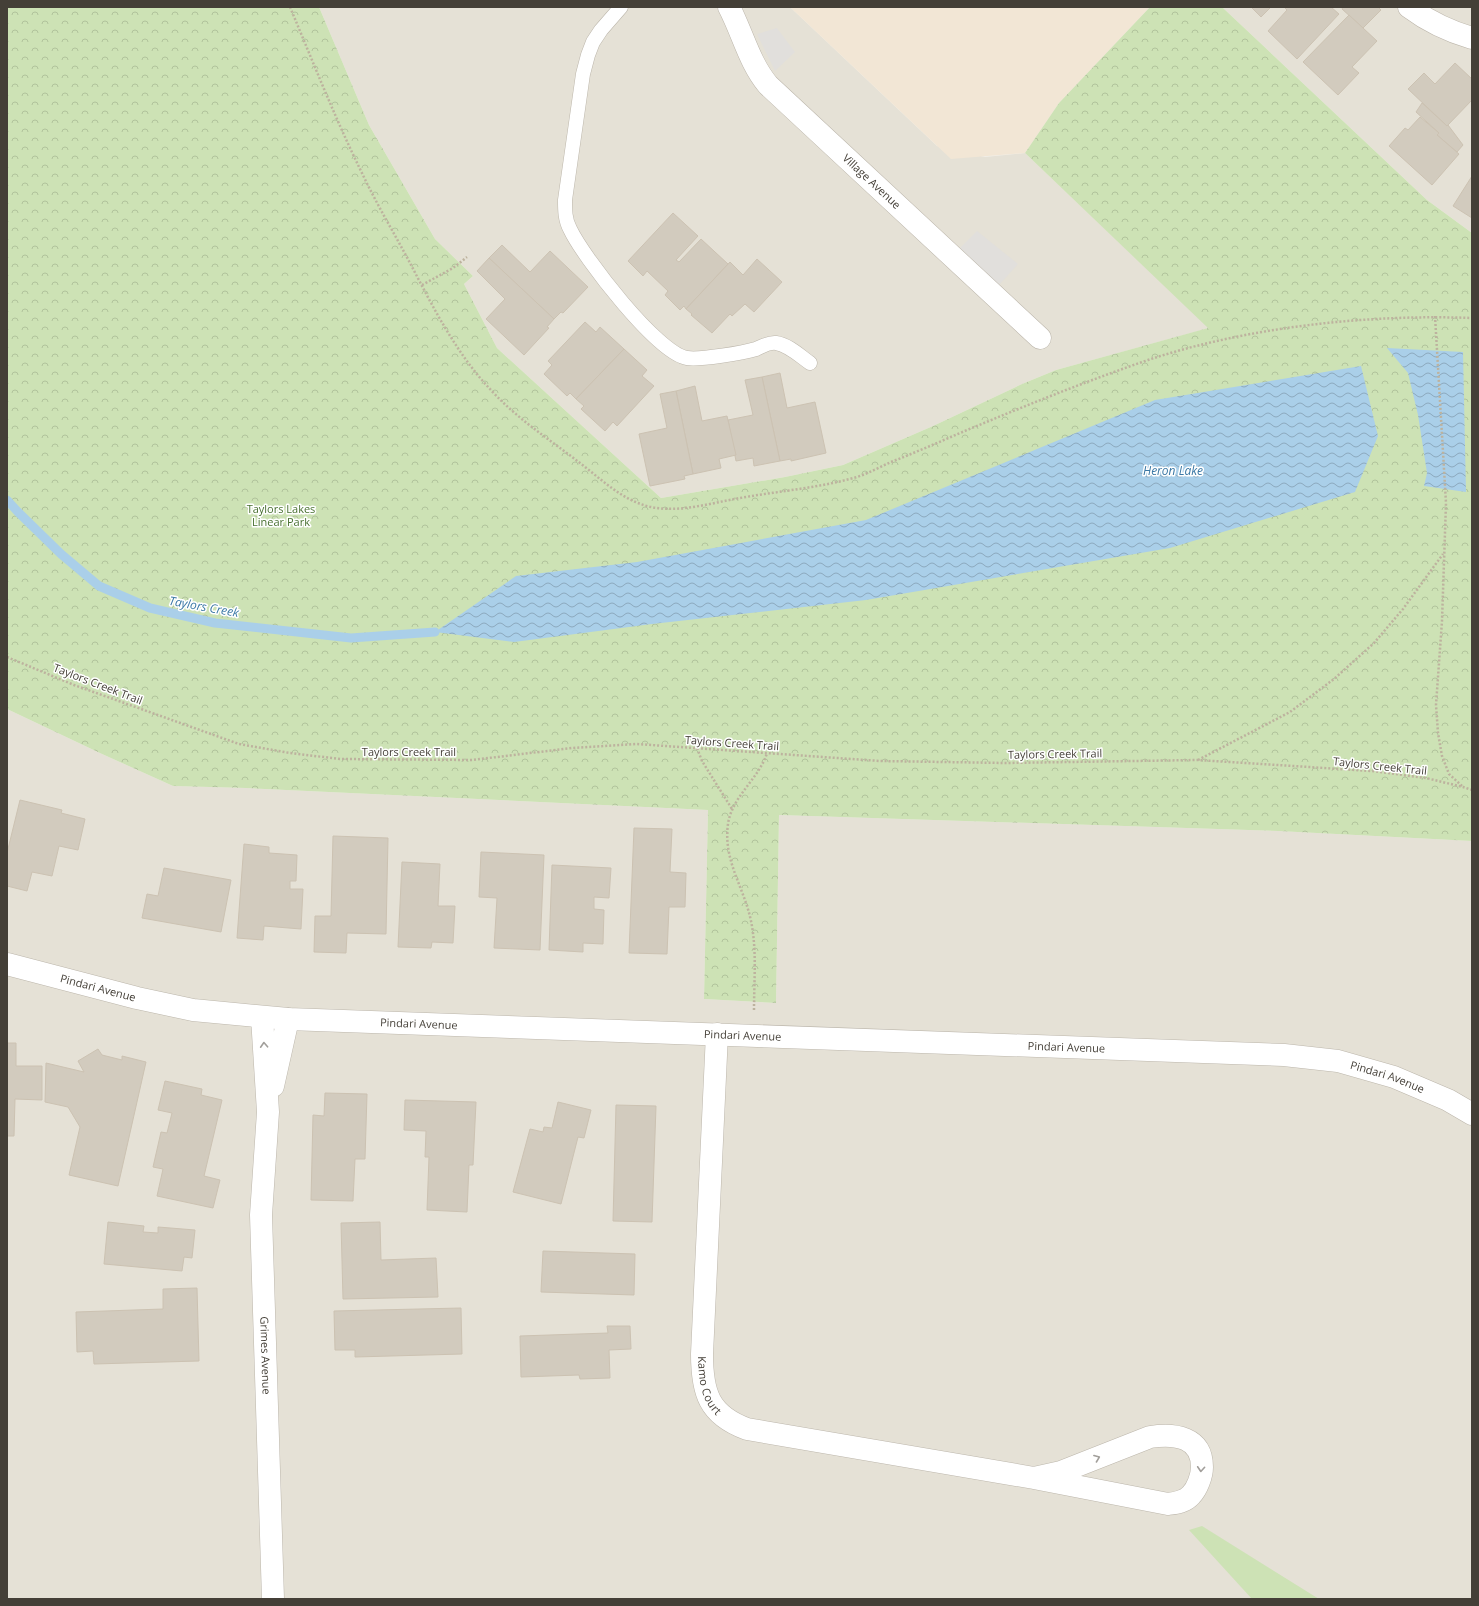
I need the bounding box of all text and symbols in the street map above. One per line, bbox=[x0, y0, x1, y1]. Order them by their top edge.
street label: Village Avenue bbox=[840, 150, 904, 212]
water label: Heron Lake bbox=[1143, 462, 1203, 479]
park label: Taylors Lakes Linear Park bbox=[247, 501, 315, 529]
water label: Taylors Creek bbox=[168, 592, 242, 621]
street label: Taylors Creek Trail bbox=[51, 660, 145, 707]
street label: Taylors Creek Trail bbox=[684, 732, 780, 753]
street label: Taylors Creek Trail bbox=[362, 744, 456, 759]
street label: Taylors Creek Trail bbox=[1008, 745, 1102, 762]
street label: Taylors Creek Trail bbox=[1332, 753, 1428, 778]
street label: Pindari Avenue bbox=[59, 970, 137, 1004]
street label: Pindari Avenue bbox=[380, 1014, 458, 1032]
street label: Pindari Avenue bbox=[704, 1026, 782, 1044]
street label: Pindari Avenue bbox=[1027, 1038, 1105, 1056]
one-way arrow bbox=[259, 1042, 268, 1049]
street label: Pindari Avenue bbox=[1349, 1057, 1427, 1096]
street label: Grimes Avenue bbox=[257, 1316, 275, 1395]
street label: Kamo Court bbox=[695, 1356, 725, 1418]
one-way arrow bbox=[1092, 1455, 1100, 1463]
one-way arrow bbox=[1197, 1466, 1206, 1472]

